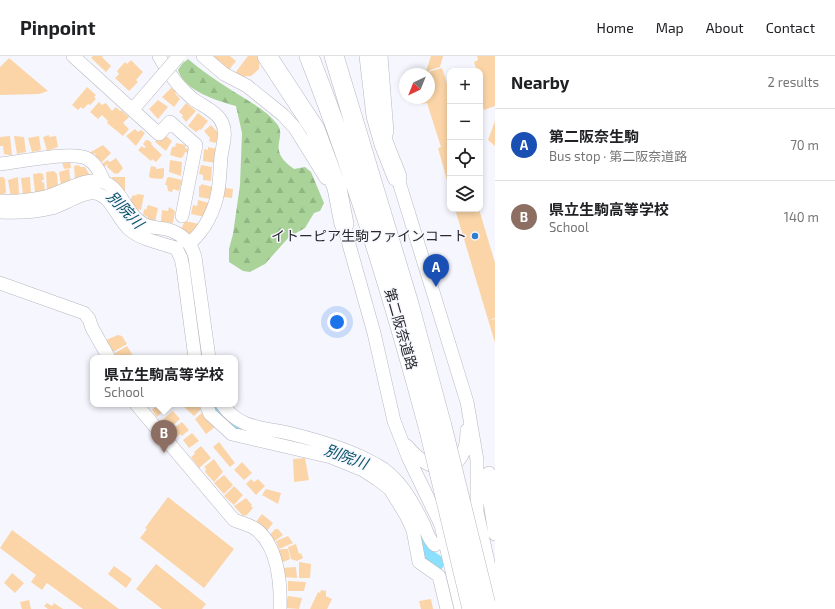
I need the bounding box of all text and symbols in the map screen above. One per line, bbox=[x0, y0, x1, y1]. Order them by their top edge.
text: Pinpoint bbox=[20, 16, 95, 39]
text: Home bbox=[597, 19, 634, 36]
text: Map bbox=[656, 19, 684, 36]
text: About bbox=[706, 19, 744, 36]
text: Contact bbox=[766, 19, 815, 36]
north arrow bbox=[399, 68, 435, 104]
map controls bbox=[447, 68, 483, 212]
button: + bbox=[447, 68, 483, 104]
text: Nearby bbox=[511, 72, 569, 92]
text: 2 results bbox=[767, 74, 819, 90]
button: − bbox=[447, 104, 483, 140]
text: 第二阪奈生駒 bbox=[549, 127, 639, 145]
text: A bbox=[520, 137, 528, 153]
text: 70 m bbox=[790, 137, 819, 153]
button: locate bbox=[447, 140, 483, 176]
text: Bus stop · 第二阪奈道路 bbox=[549, 148, 687, 164]
button: layers bbox=[447, 176, 483, 212]
water label: 別院川 bbox=[104, 187, 149, 233]
text: 県立生駒高等学校 bbox=[549, 200, 669, 218]
text: B bbox=[520, 209, 528, 225]
text: 140 m bbox=[784, 209, 819, 225]
text: School bbox=[549, 219, 589, 235]
place label: イトーピア生駒ファインコート bbox=[271, 227, 467, 244]
marker: イトーピア生駒ファインコート bbox=[470, 231, 480, 241]
pin: A bbox=[423, 254, 449, 287]
street label: 第二阪奈道路 bbox=[382, 286, 421, 372]
your location bbox=[327, 312, 347, 332]
popup bbox=[90, 355, 238, 407]
text: 県立生駒高等学校 bbox=[104, 365, 224, 383]
text: School bbox=[104, 384, 144, 400]
pin: B bbox=[151, 420, 177, 453]
water label: 別院川 bbox=[322, 440, 372, 473]

